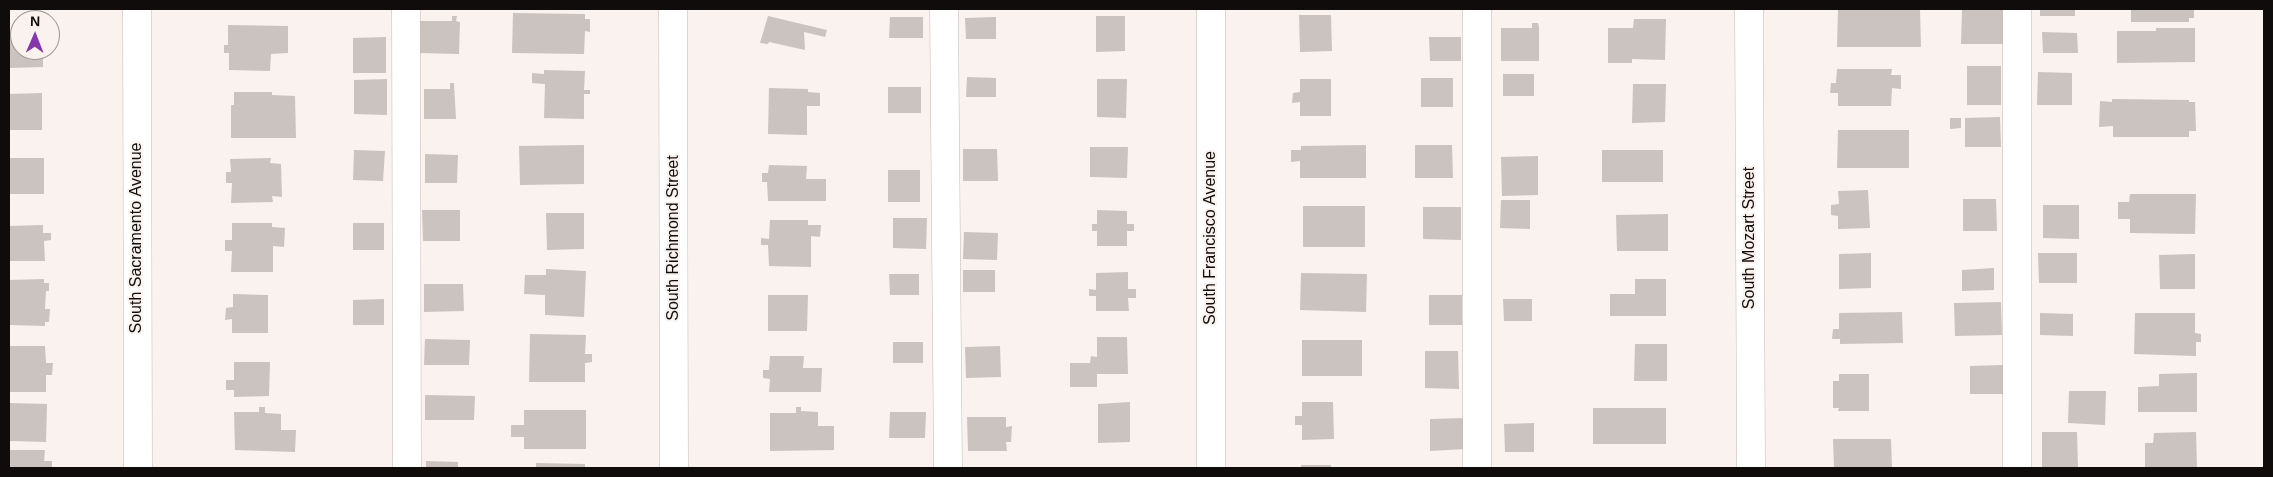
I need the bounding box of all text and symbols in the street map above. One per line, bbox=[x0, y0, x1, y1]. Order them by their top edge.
north arrow bbox=[10, 10, 60, 60]
text: N bbox=[30, 13, 40, 29]
street label: South Sacramento Avenue bbox=[127, 143, 147, 333]
street label: South Francisco Avenue bbox=[1201, 151, 1221, 325]
street label: South Richmond Street bbox=[664, 155, 684, 321]
street label: South Mozart Street bbox=[1740, 167, 1760, 309]

